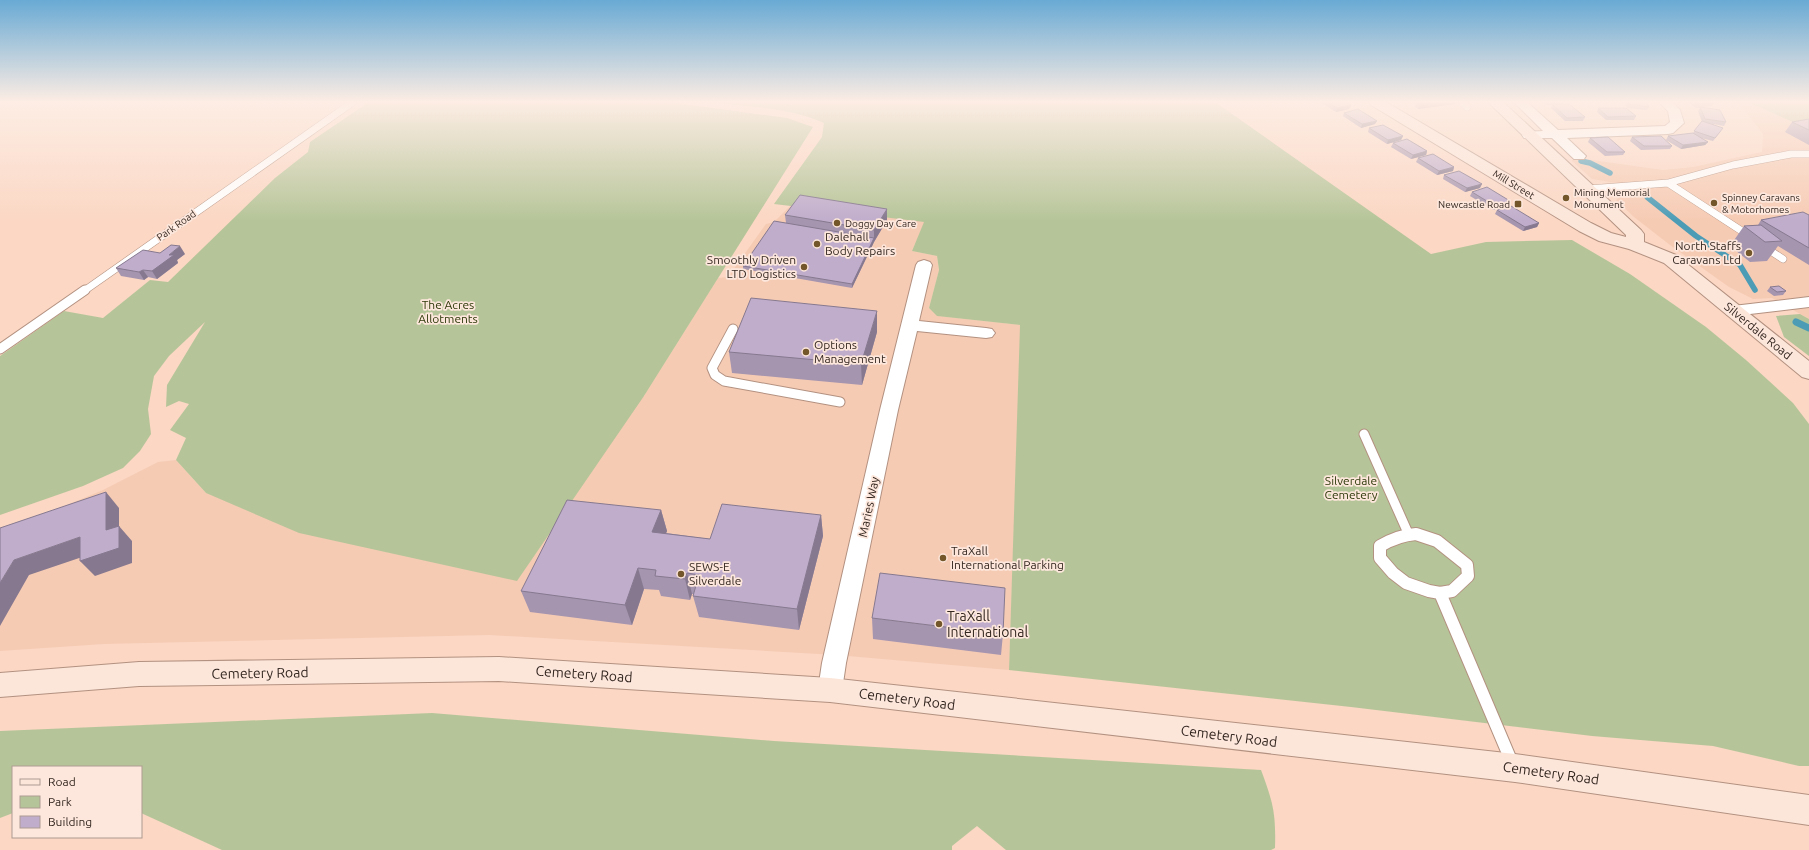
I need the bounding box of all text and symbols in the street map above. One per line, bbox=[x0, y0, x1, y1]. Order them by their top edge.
street label: Mill Street bbox=[1491, 168, 1537, 201]
place label: Mining Memorial Monument bbox=[1574, 187, 1650, 210]
place label: Spinney Caravans & Motorhomes bbox=[1722, 192, 1800, 215]
marker: Mining Memorial Monument bbox=[1561, 193, 1571, 203]
marker: Spinney Caravans & Motorhomes bbox=[1709, 198, 1719, 208]
place label: Newcastle Road bbox=[1438, 199, 1510, 210]
marker: Newcastle Road bbox=[1513, 199, 1523, 209]
street label: Park Road bbox=[155, 208, 198, 243]
marker: Doggy Day Care bbox=[832, 218, 842, 228]
place label: Doggy Day Care bbox=[845, 218, 916, 229]
place label: Dalehall Body Repairs bbox=[825, 230, 895, 257]
marker: Dalehall Body Repairs bbox=[812, 239, 822, 249]
place label: North Staffs Caravans Ltd bbox=[1672, 239, 1741, 266]
marker: North Staffs Caravans Ltd bbox=[1744, 248, 1754, 258]
place label: Smoothly Driven LTD Logistics bbox=[707, 253, 796, 280]
marker: Smoothly Driven LTD Logistics bbox=[799, 262, 809, 272]
park label: The Acres Allotments bbox=[418, 298, 478, 325]
street label: Silverdale Road bbox=[1722, 300, 1795, 362]
place label: Options Management bbox=[814, 338, 886, 365]
marker: Options Management bbox=[801, 347, 811, 357]
park label: Silverdale Cemetery bbox=[1325, 474, 1378, 501]
street label: Maries Way bbox=[856, 475, 881, 538]
place label: TraXall International Parking bbox=[951, 544, 1064, 571]
marker: TraXall International Parking bbox=[938, 553, 948, 563]
place label: SEWS-E Silverdale bbox=[689, 560, 741, 587]
marker: SEWS-E Silverdale bbox=[676, 569, 686, 579]
place label: TraXall International bbox=[947, 608, 1029, 640]
marker: TraXall International bbox=[934, 619, 944, 629]
street label: Cemetery Road bbox=[535, 663, 633, 685]
street label: Cemetery Road bbox=[211, 664, 309, 682]
street label: Cemetery Road bbox=[858, 685, 956, 713]
street label: Cemetery Road bbox=[1180, 722, 1278, 750]
street label: Cemetery Road bbox=[1502, 758, 1600, 788]
legend bbox=[12, 766, 142, 838]
text: Road bbox=[48, 775, 76, 788]
text: Park bbox=[48, 795, 72, 808]
text: Building bbox=[48, 815, 92, 828]

